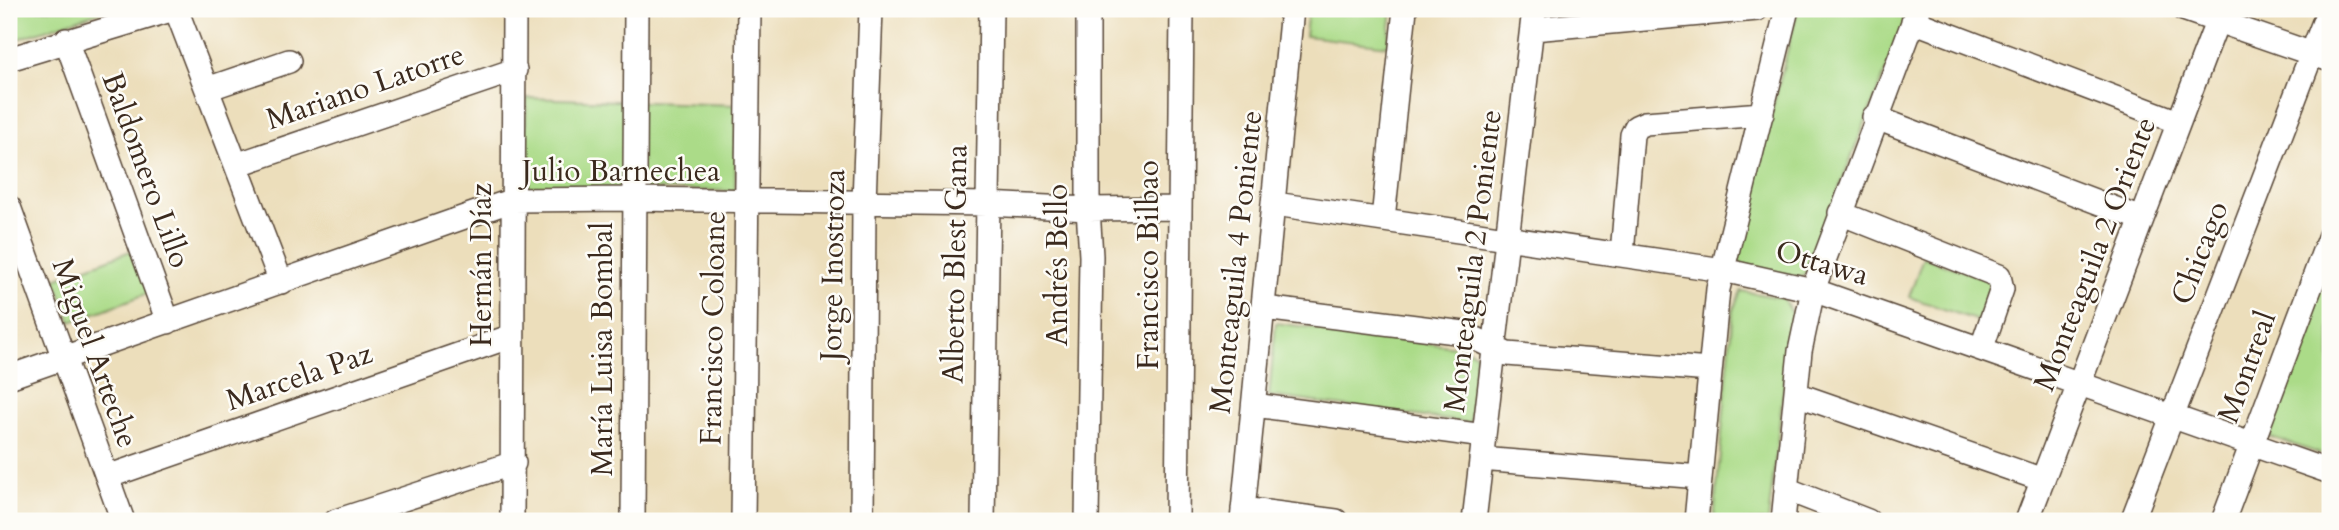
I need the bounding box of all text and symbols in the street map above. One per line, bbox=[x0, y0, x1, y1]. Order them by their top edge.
street label: Mariano Latorre bbox=[260, 34, 470, 140]
street label: Baldomero Lillo bbox=[92, 66, 200, 274]
street label: Monteaguila 2 Poniente bbox=[1434, 107, 1512, 415]
street label: Monteaguila 4 Poniente bbox=[1200, 108, 1272, 416]
street label: Monteaguila 2 Oriente bbox=[2024, 111, 2166, 397]
street label: Alberto Blest Gana bbox=[932, 144, 978, 384]
street label: Julio Barnechea bbox=[518, 151, 720, 192]
street label: Francisco Bilbao bbox=[1128, 160, 1169, 370]
street label: Jorge Inostroza bbox=[811, 168, 855, 366]
street label: Hernán Díaz bbox=[461, 182, 502, 347]
street label: Andrés Bello bbox=[1037, 184, 1078, 346]
street label: Chicago bbox=[2162, 195, 2238, 311]
street label: Francisco Coloane bbox=[690, 210, 736, 446]
street label: María Luisa Bombal bbox=[582, 221, 623, 476]
street label: Ottawa bbox=[1771, 230, 1873, 296]
street label: Miguel Arteche bbox=[42, 253, 148, 453]
street label: Montreal bbox=[2208, 305, 2286, 429]
street label: Marcela Paz bbox=[220, 333, 378, 421]

